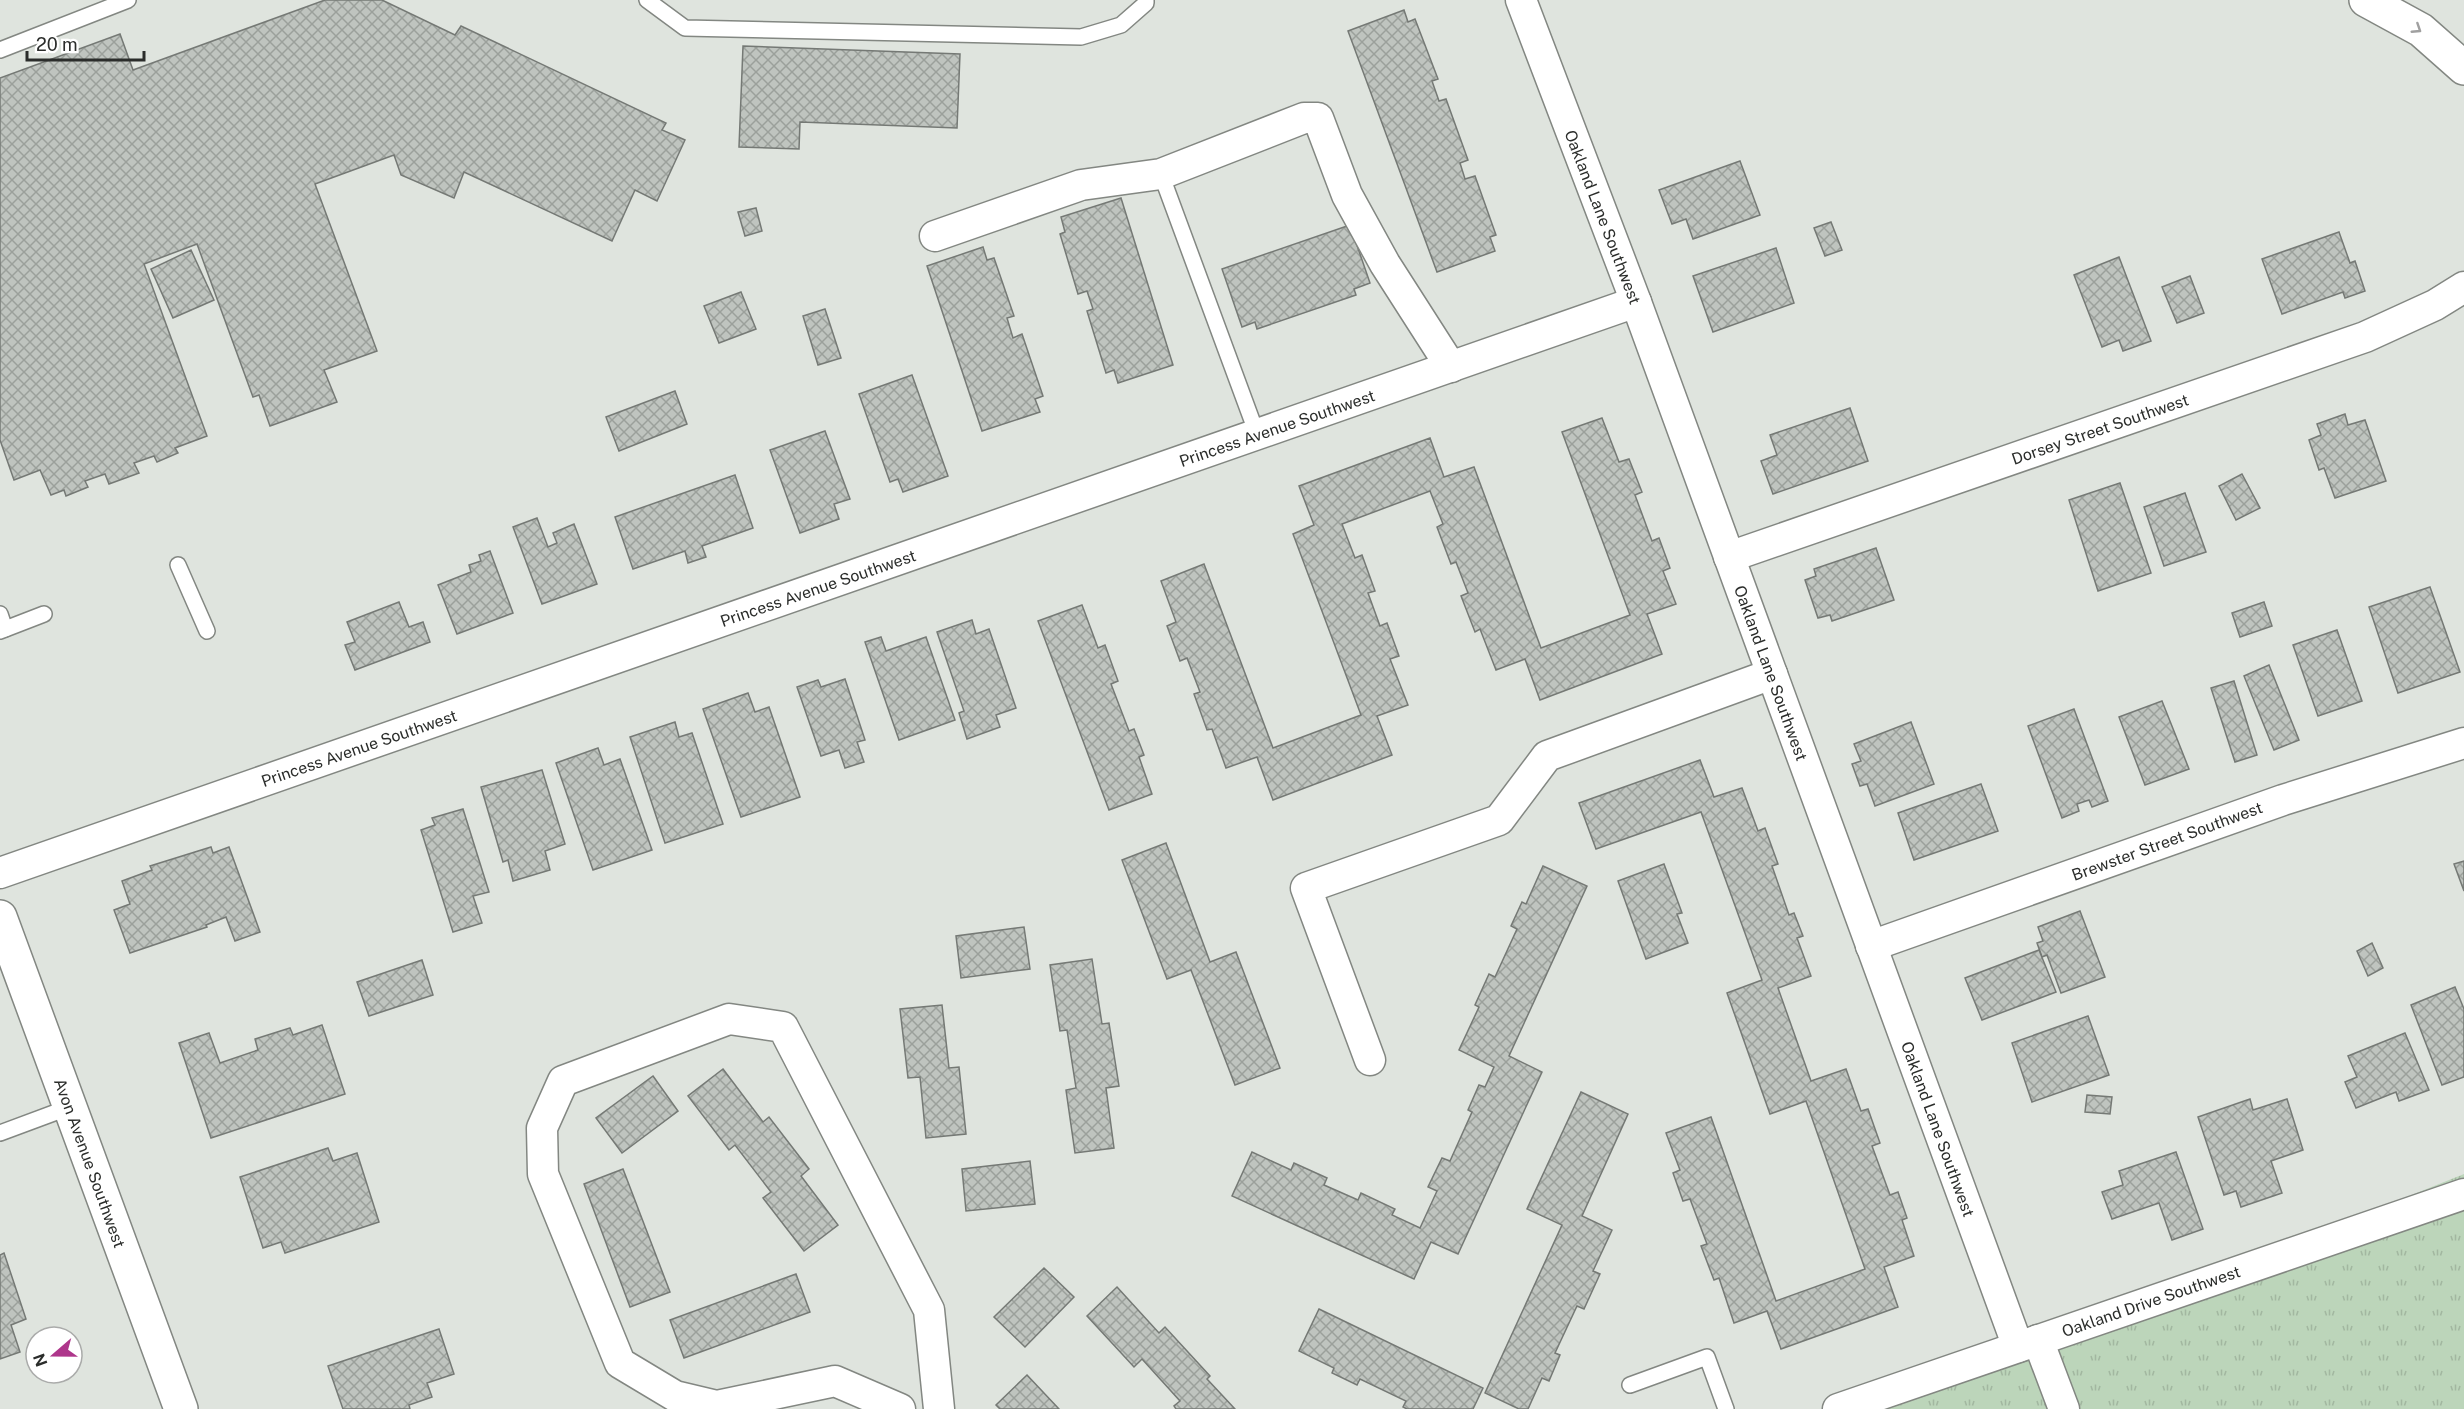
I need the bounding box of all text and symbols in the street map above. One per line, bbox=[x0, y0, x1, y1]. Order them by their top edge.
one-way arrow bbox=[2410, 22, 2421, 33]
scale bar bbox=[27, 24, 144, 62]
text: 20 m bbox=[36, 34, 78, 55]
street label: Oakland Lane Southwest bbox=[1560, 127, 1645, 307]
street label: Princess Avenue Southwest bbox=[1177, 386, 1378, 471]
street label: Dorsey Street Southwest bbox=[2009, 390, 2191, 469]
street label: Princess Avenue Southwest bbox=[718, 546, 919, 631]
street label: Oakland Lane Southwest bbox=[1730, 583, 1811, 763]
street label: Princess Avenue Southwest bbox=[259, 706, 460, 791]
street label: Brewster Street Southwest bbox=[2069, 798, 2265, 885]
street label: Oakland Lane Southwest bbox=[1897, 1039, 1978, 1219]
street label: Avon Avenue Southwest bbox=[50, 1076, 129, 1250]
street label: Oakland Drive Southwest bbox=[2059, 1262, 2243, 1341]
north arrow bbox=[24, 1325, 84, 1385]
text: N bbox=[29, 1351, 51, 1369]

